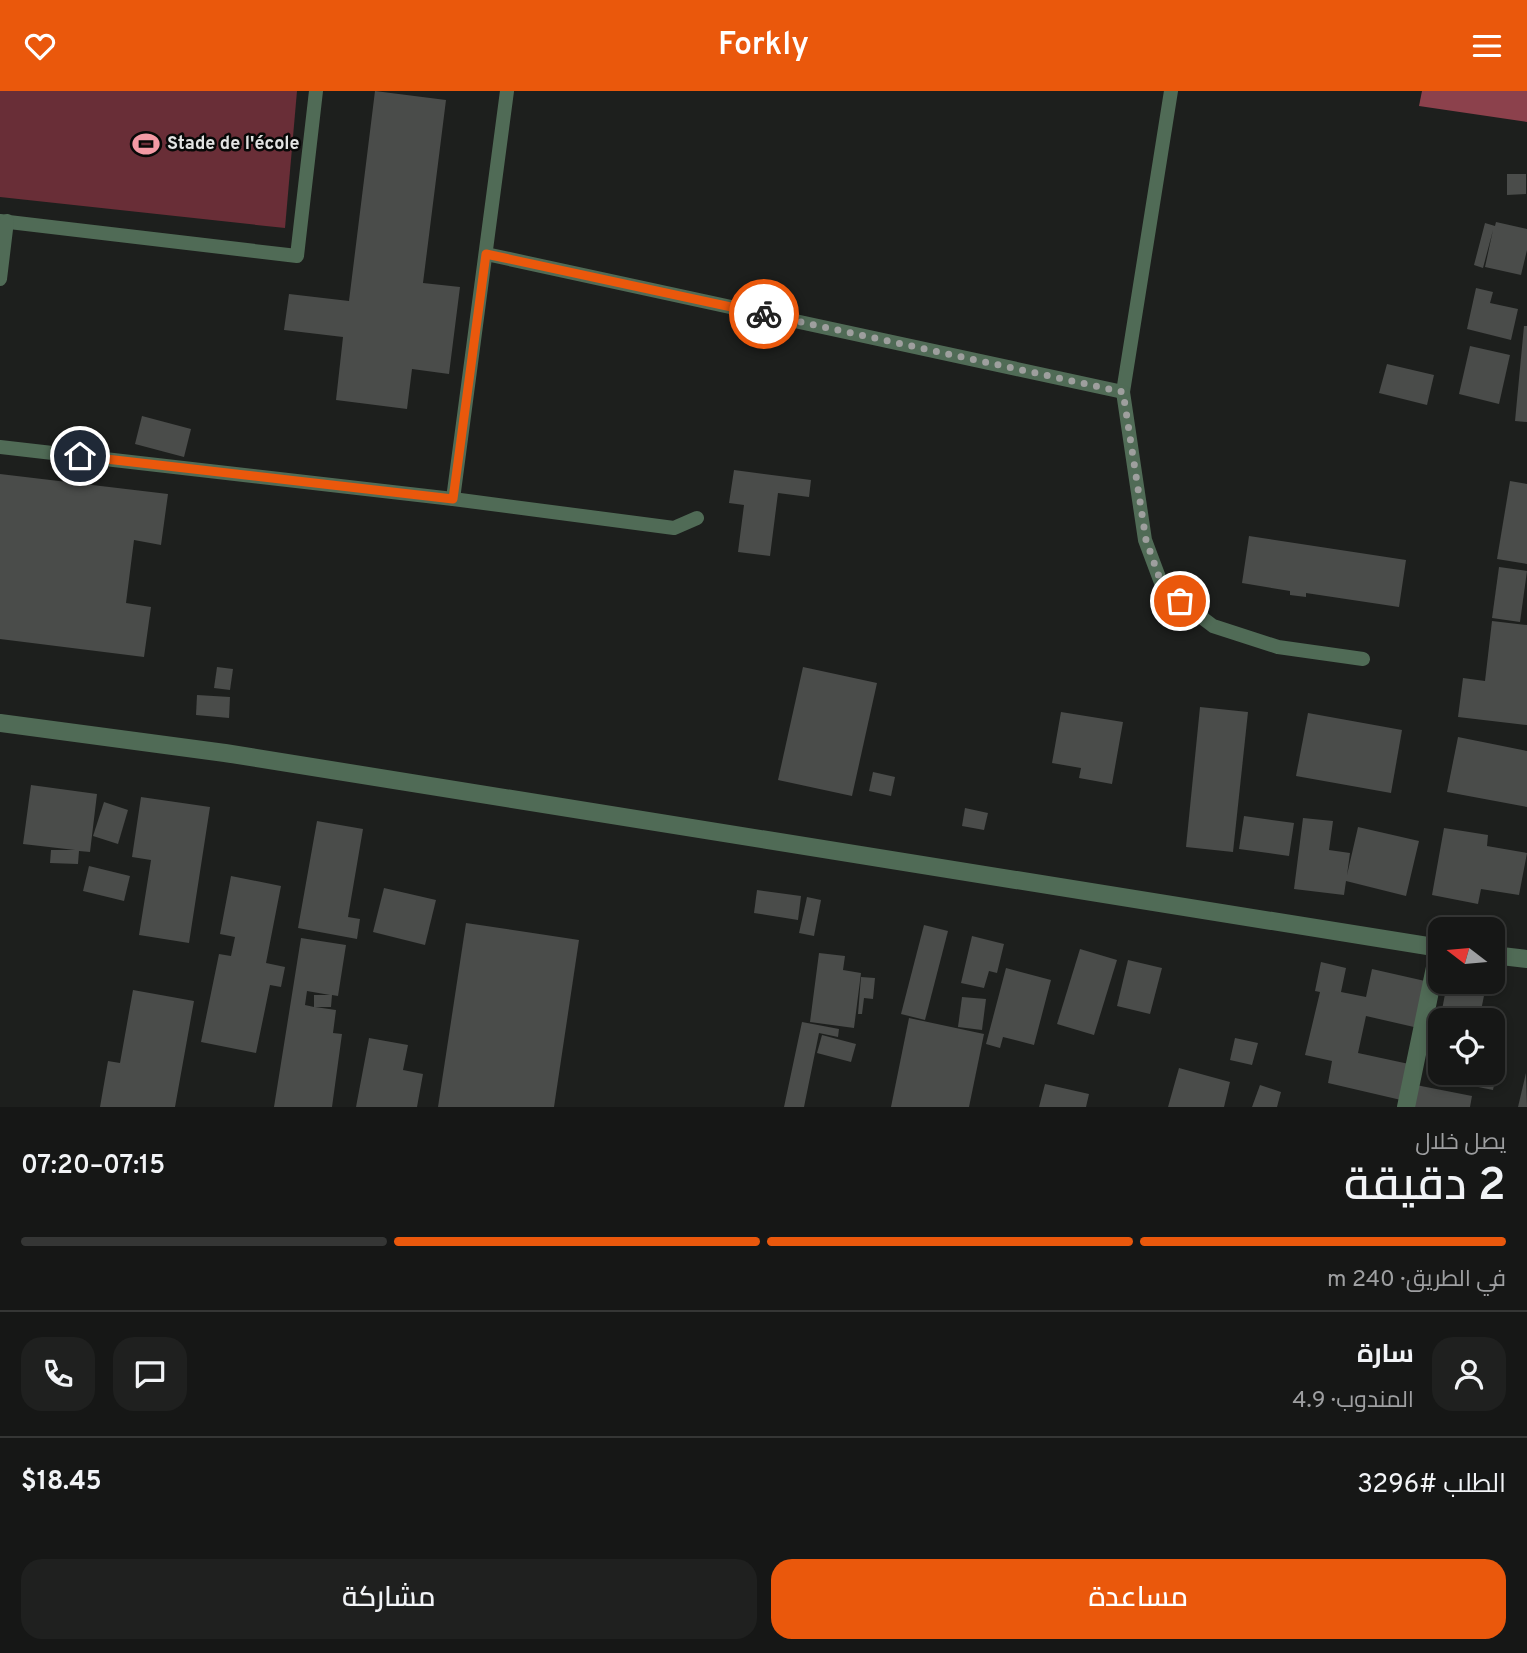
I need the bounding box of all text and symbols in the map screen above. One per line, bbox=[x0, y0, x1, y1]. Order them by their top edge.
text: Forkly bbox=[718, 26, 809, 66]
icon: heart bbox=[21, 27, 59, 65]
icon: menu bbox=[1468, 27, 1506, 65]
sports icon: Stade de l'école bbox=[131, 129, 161, 159]
place label: Stade de l'école bbox=[167, 133, 300, 156]
courier bbox=[729, 279, 799, 349]
icon: bike bbox=[745, 295, 783, 333]
pin bbox=[50, 426, 110, 486]
icon: home bbox=[61, 437, 99, 475]
pin bbox=[1150, 571, 1210, 631]
icon: bag bbox=[1161, 582, 1199, 620]
north arrow bbox=[1428, 917, 1505, 994]
map controls bbox=[1428, 917, 1505, 1085]
button: locate bbox=[1428, 1008, 1505, 1085]
text: يصل خلال bbox=[1415, 1129, 1506, 1158]
text: 07:15–07:20 bbox=[21, 1150, 165, 1183]
text: 2 دقيقة bbox=[1344, 1158, 1506, 1217]
text: في الطريق · 240 m bbox=[1327, 1266, 1506, 1295]
button: phone bbox=[21, 1337, 95, 1411]
button: chat bbox=[113, 1337, 187, 1411]
button: person bbox=[1432, 1337, 1506, 1411]
text: سارة bbox=[1357, 1339, 1414, 1372]
text: المندوب · 4.9 bbox=[1292, 1387, 1414, 1416]
text: $18.45 bbox=[21, 1466, 102, 1499]
text: الطلب #3296 bbox=[1357, 1469, 1506, 1502]
button: مشاركة bbox=[21, 1559, 757, 1639]
button: مساعدة bbox=[771, 1559, 1506, 1639]

